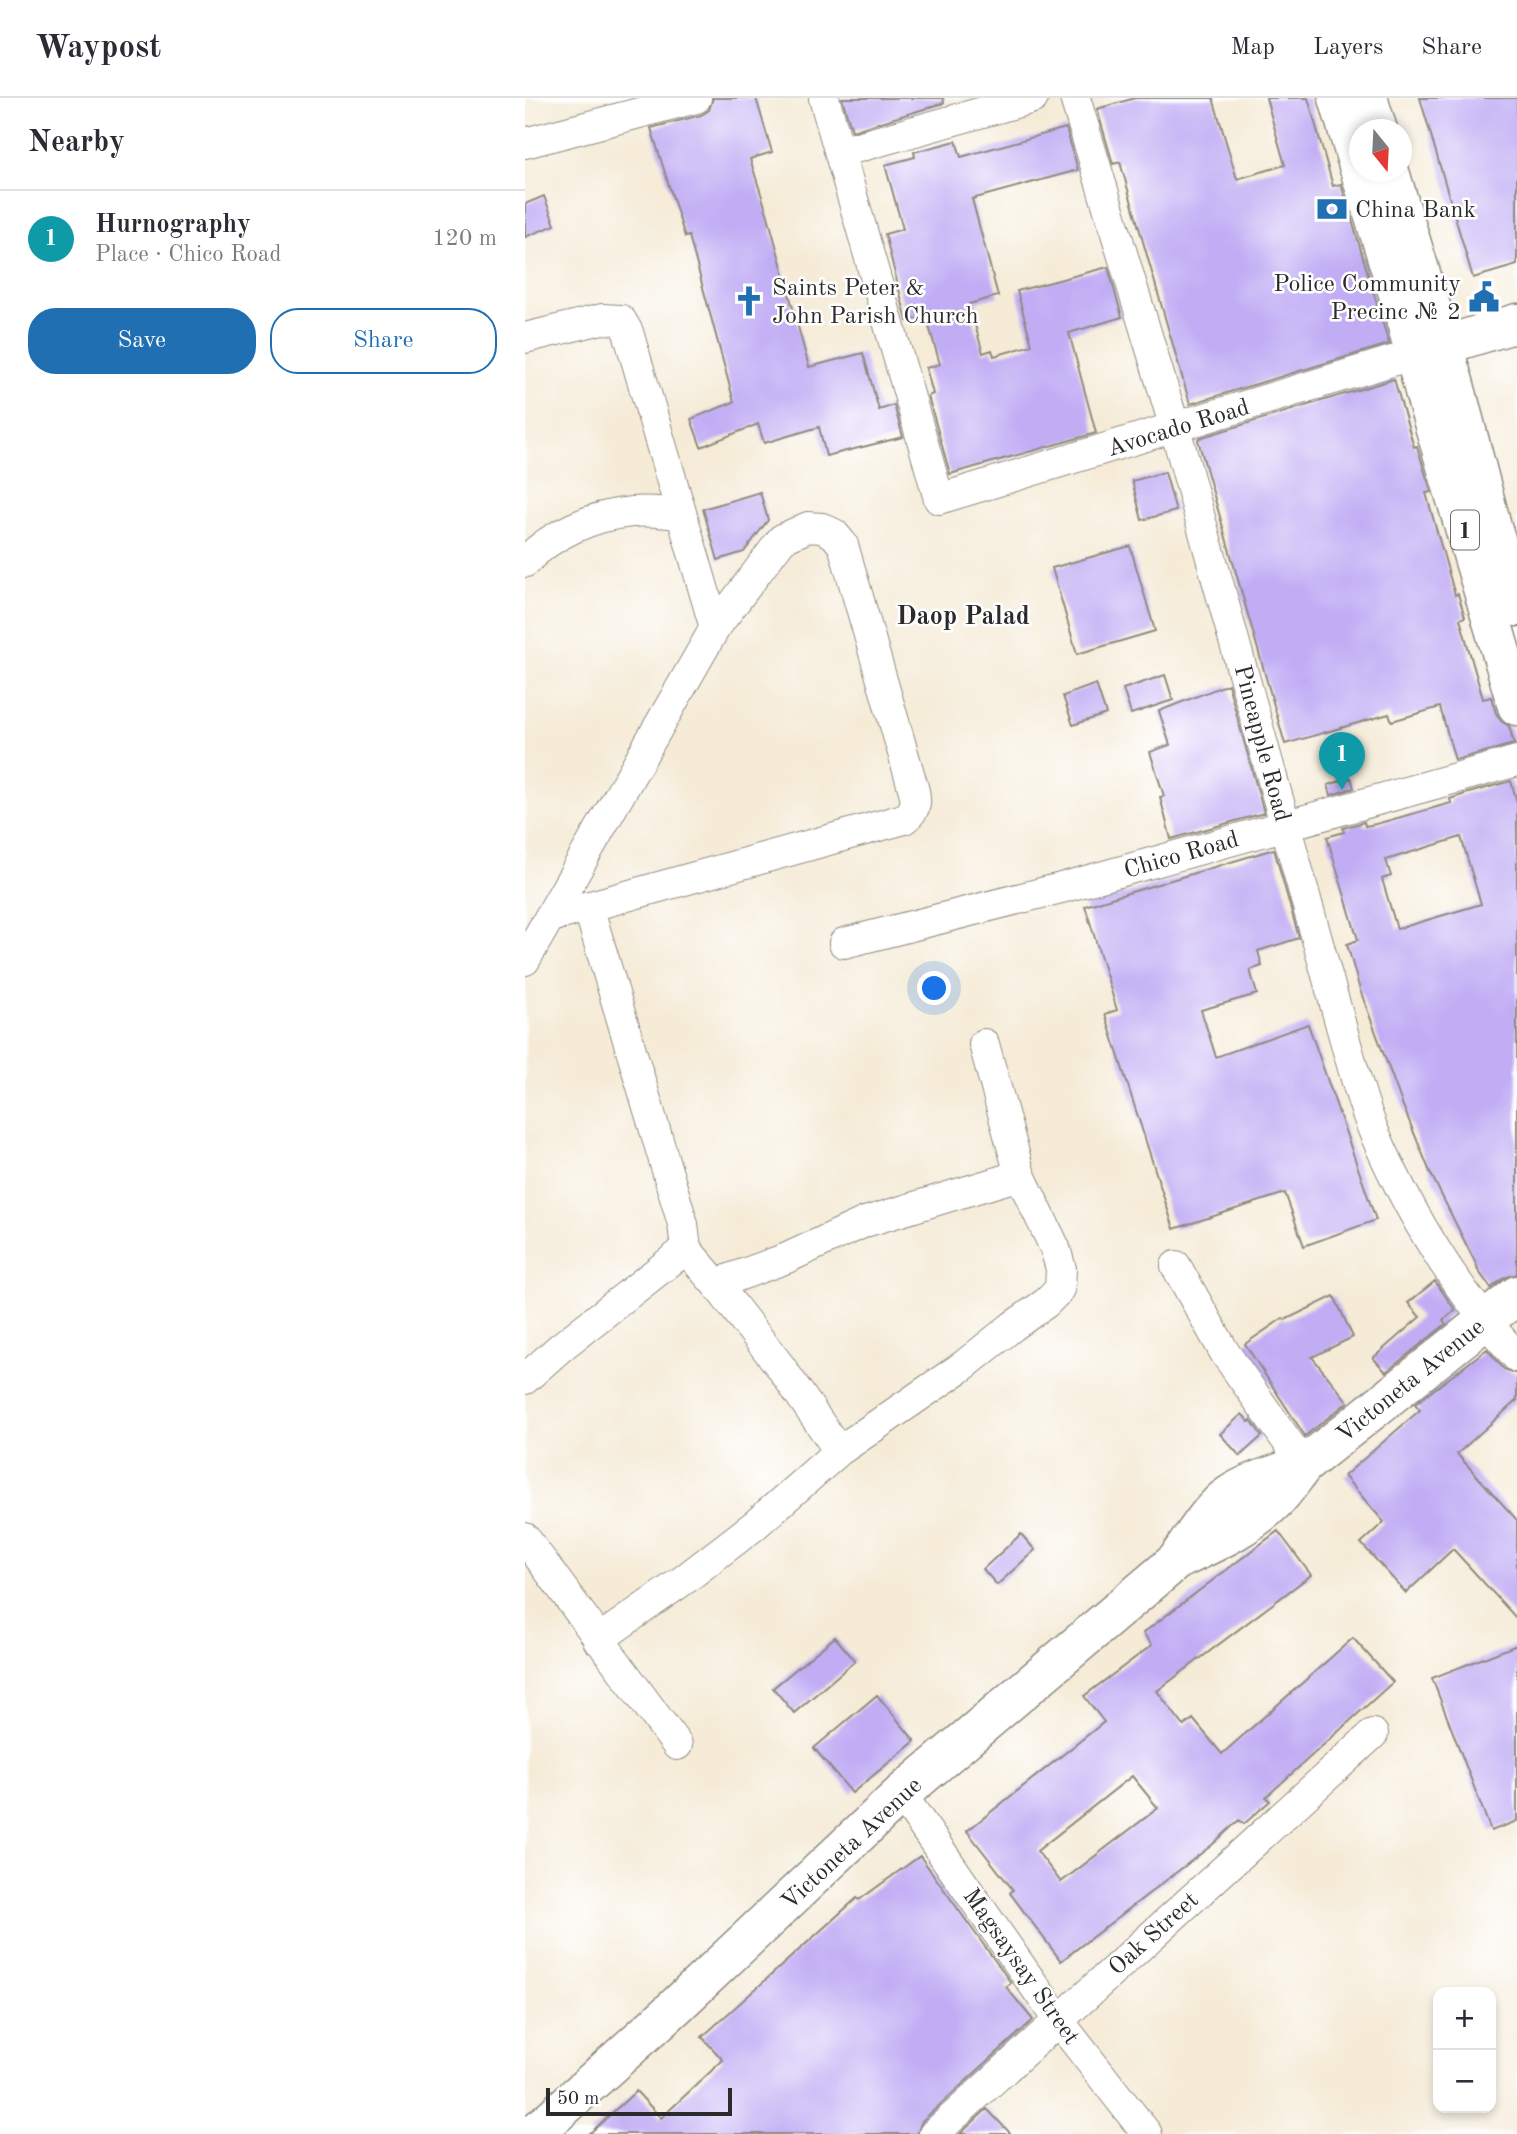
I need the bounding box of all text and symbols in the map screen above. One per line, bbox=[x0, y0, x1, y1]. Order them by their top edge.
text: Waypost bbox=[35, 32, 161, 65]
text: Map bbox=[1231, 36, 1275, 60]
text: Layers bbox=[1313, 36, 1383, 60]
text: Share bbox=[1421, 36, 1482, 60]
north arrow bbox=[1349, 119, 1412, 182]
text: Nearby bbox=[28, 128, 125, 158]
bank icon: China Bank bbox=[1315, 192, 1349, 226]
place label: China Bank bbox=[1355, 199, 1476, 223]
text: Hurnography bbox=[95, 212, 251, 238]
text: 1 bbox=[44, 227, 58, 250]
text: 120 m bbox=[432, 227, 497, 250]
text: Place · Chico Road bbox=[95, 243, 281, 266]
place label: Police Community Precinc № 2 bbox=[1273, 273, 1461, 325]
place label: Saints Peter & John Parish Church bbox=[772, 277, 979, 329]
public building icon: Police Community Precinc № 2 bbox=[1467, 280, 1501, 314]
church icon: Saints Peter & John Parish Church bbox=[732, 284, 766, 318]
button: Save bbox=[28, 308, 256, 374]
button: Share bbox=[270, 308, 497, 374]
street label: Avocado Road bbox=[1105, 396, 1252, 462]
road number: 1 bbox=[1451, 510, 1479, 550]
district label: Daop Palad bbox=[896, 604, 1030, 630]
street label: Pineapple Road bbox=[1229, 663, 1294, 824]
pin: 1 bbox=[1319, 732, 1365, 790]
street label: Chico Road bbox=[1121, 828, 1242, 884]
your location bbox=[917, 971, 951, 1005]
street label: Victoneta Avenue bbox=[1333, 1315, 1490, 1448]
street label: Victoneta Avenue bbox=[778, 1774, 927, 1915]
street label: Magsaysay Street bbox=[958, 1885, 1083, 2050]
street label: Oak Street bbox=[1105, 1888, 1204, 1981]
map controls bbox=[1433, 1987, 1496, 2113]
button: + bbox=[1433, 1987, 1496, 2050]
button: − bbox=[1433, 2050, 1496, 2113]
scale bar bbox=[546, 2085, 731, 2117]
text: 50 m bbox=[557, 2090, 599, 2109]

